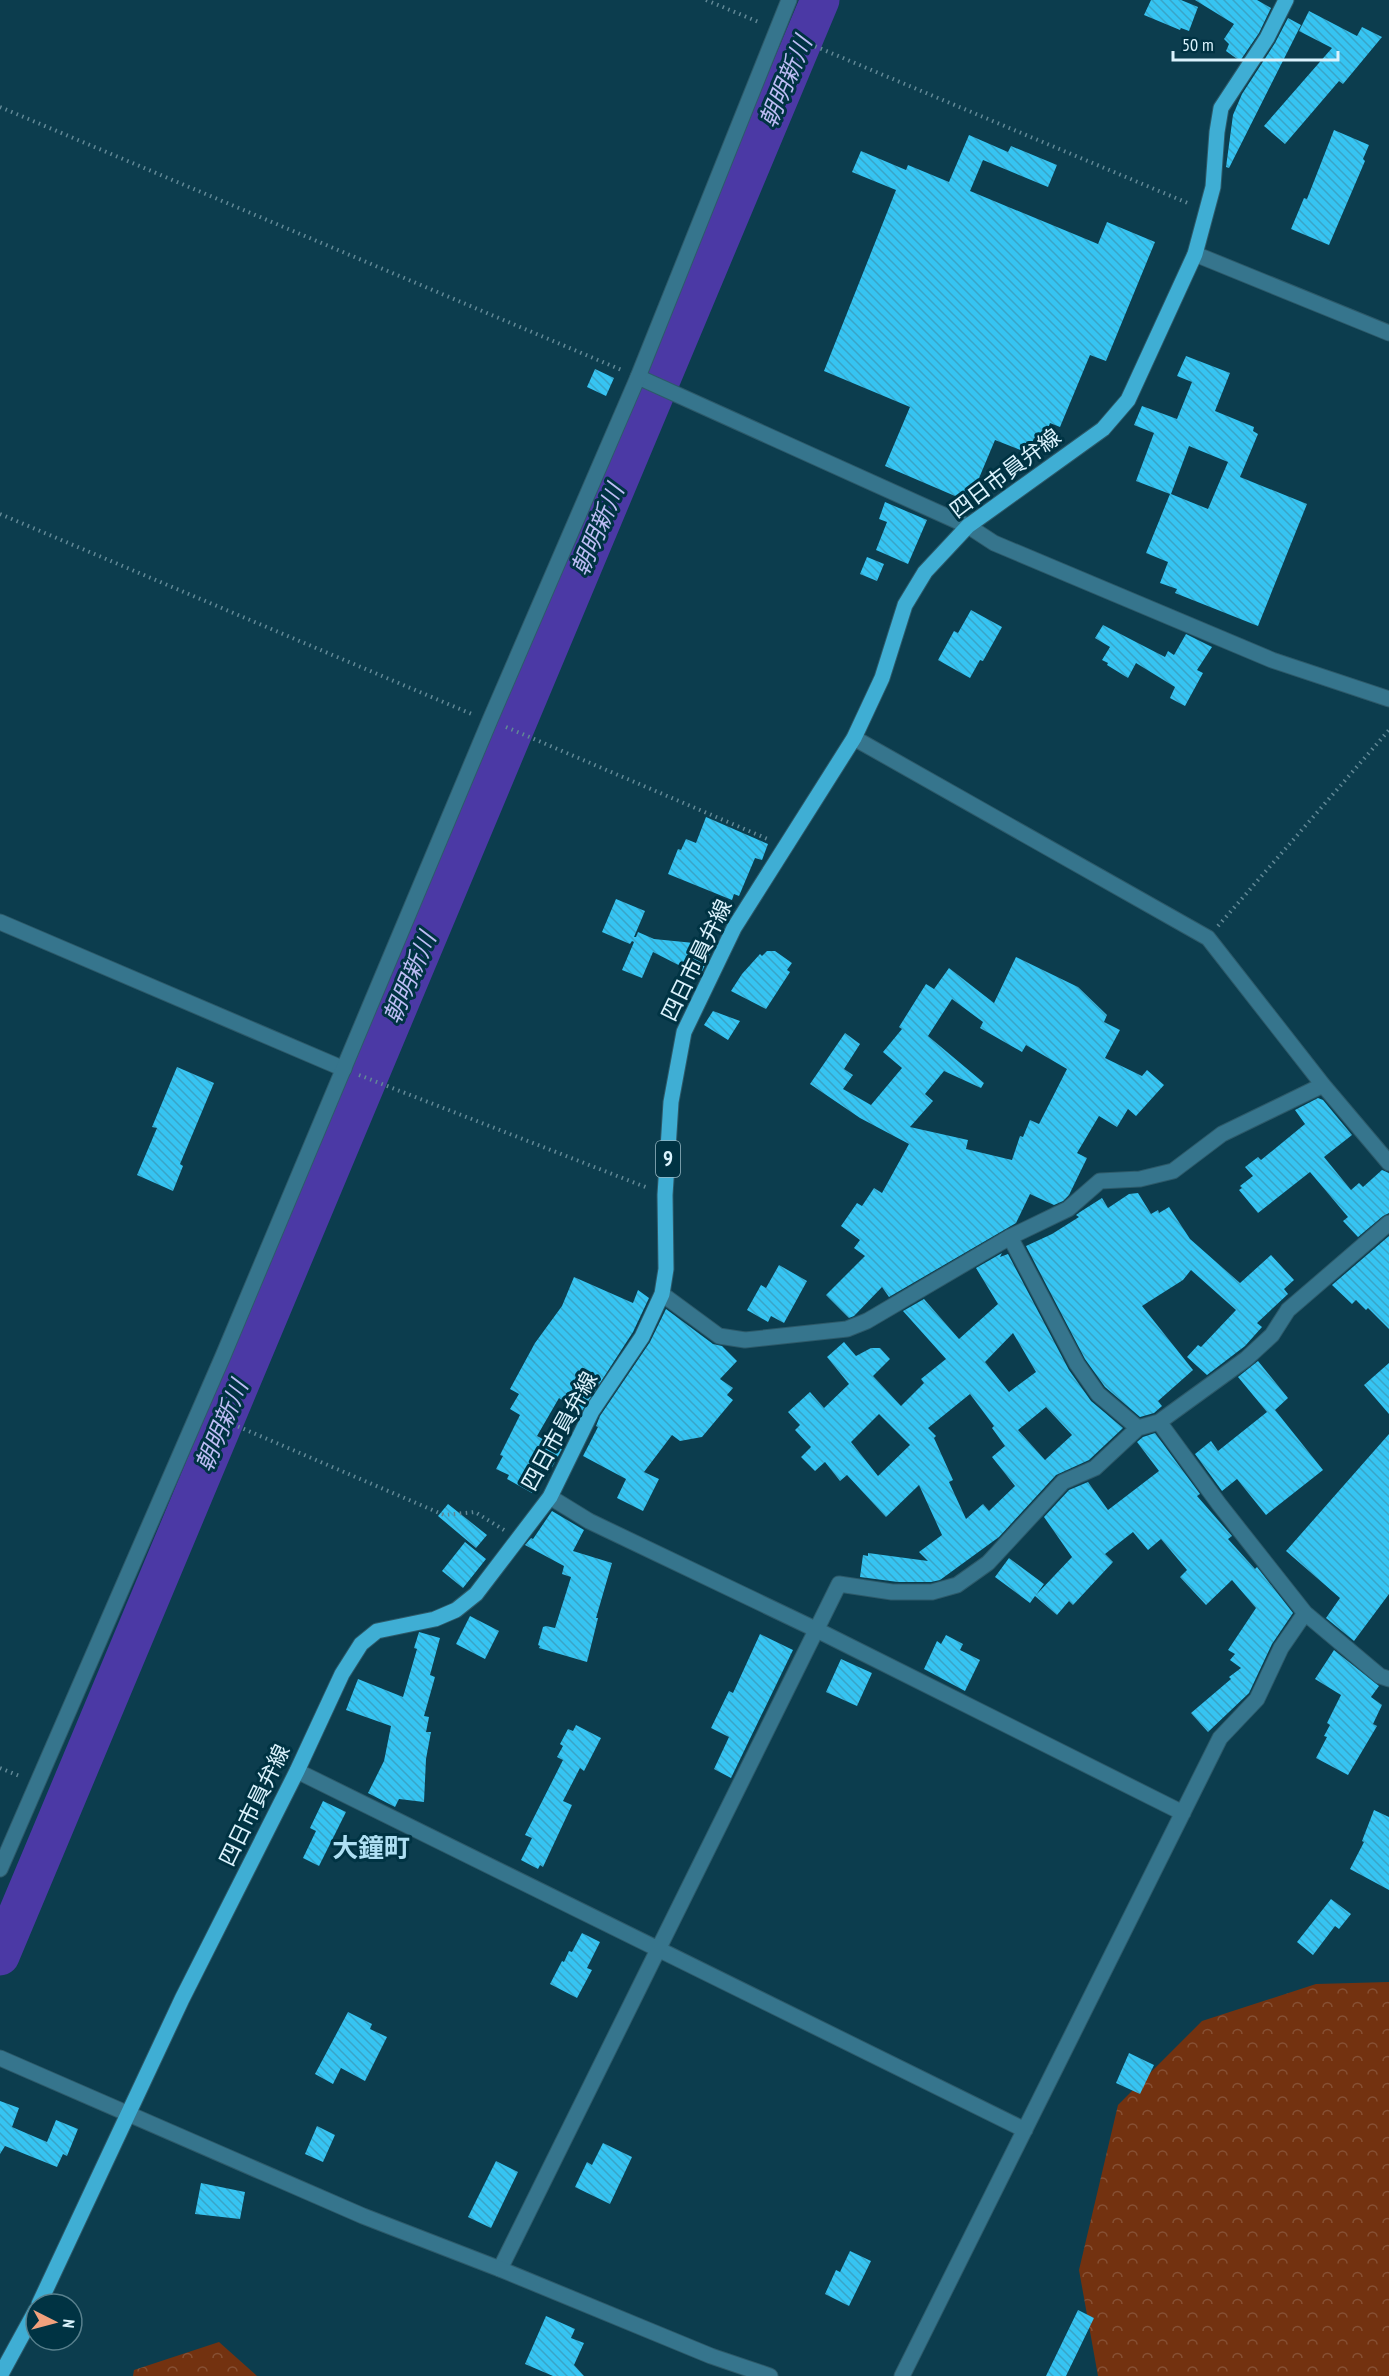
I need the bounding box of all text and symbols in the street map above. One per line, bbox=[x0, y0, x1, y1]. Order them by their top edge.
scale bar bbox=[1173, 24, 1338, 62]
water label: 朝明新川 bbox=[753, 29, 820, 132]
text: 50 m bbox=[1182, 33, 1214, 56]
street label: 四日市員弁線 bbox=[944, 422, 1066, 524]
water label: 朝明新川 bbox=[565, 477, 632, 580]
street label: 四日市員弁線 bbox=[654, 895, 738, 1025]
water label: 朝明新川 bbox=[377, 925, 444, 1028]
road number: 9 bbox=[656, 1141, 680, 1177]
street label: 四日市員弁線 bbox=[515, 1366, 603, 1496]
water label: 朝明新川 bbox=[189, 1373, 256, 1476]
street label: 四日市員弁線 bbox=[212, 1740, 296, 1870]
district label: 大鐘町 bbox=[332, 1831, 410, 1864]
north arrow bbox=[24, 2292, 84, 2352]
text: N bbox=[59, 2318, 79, 2329]

